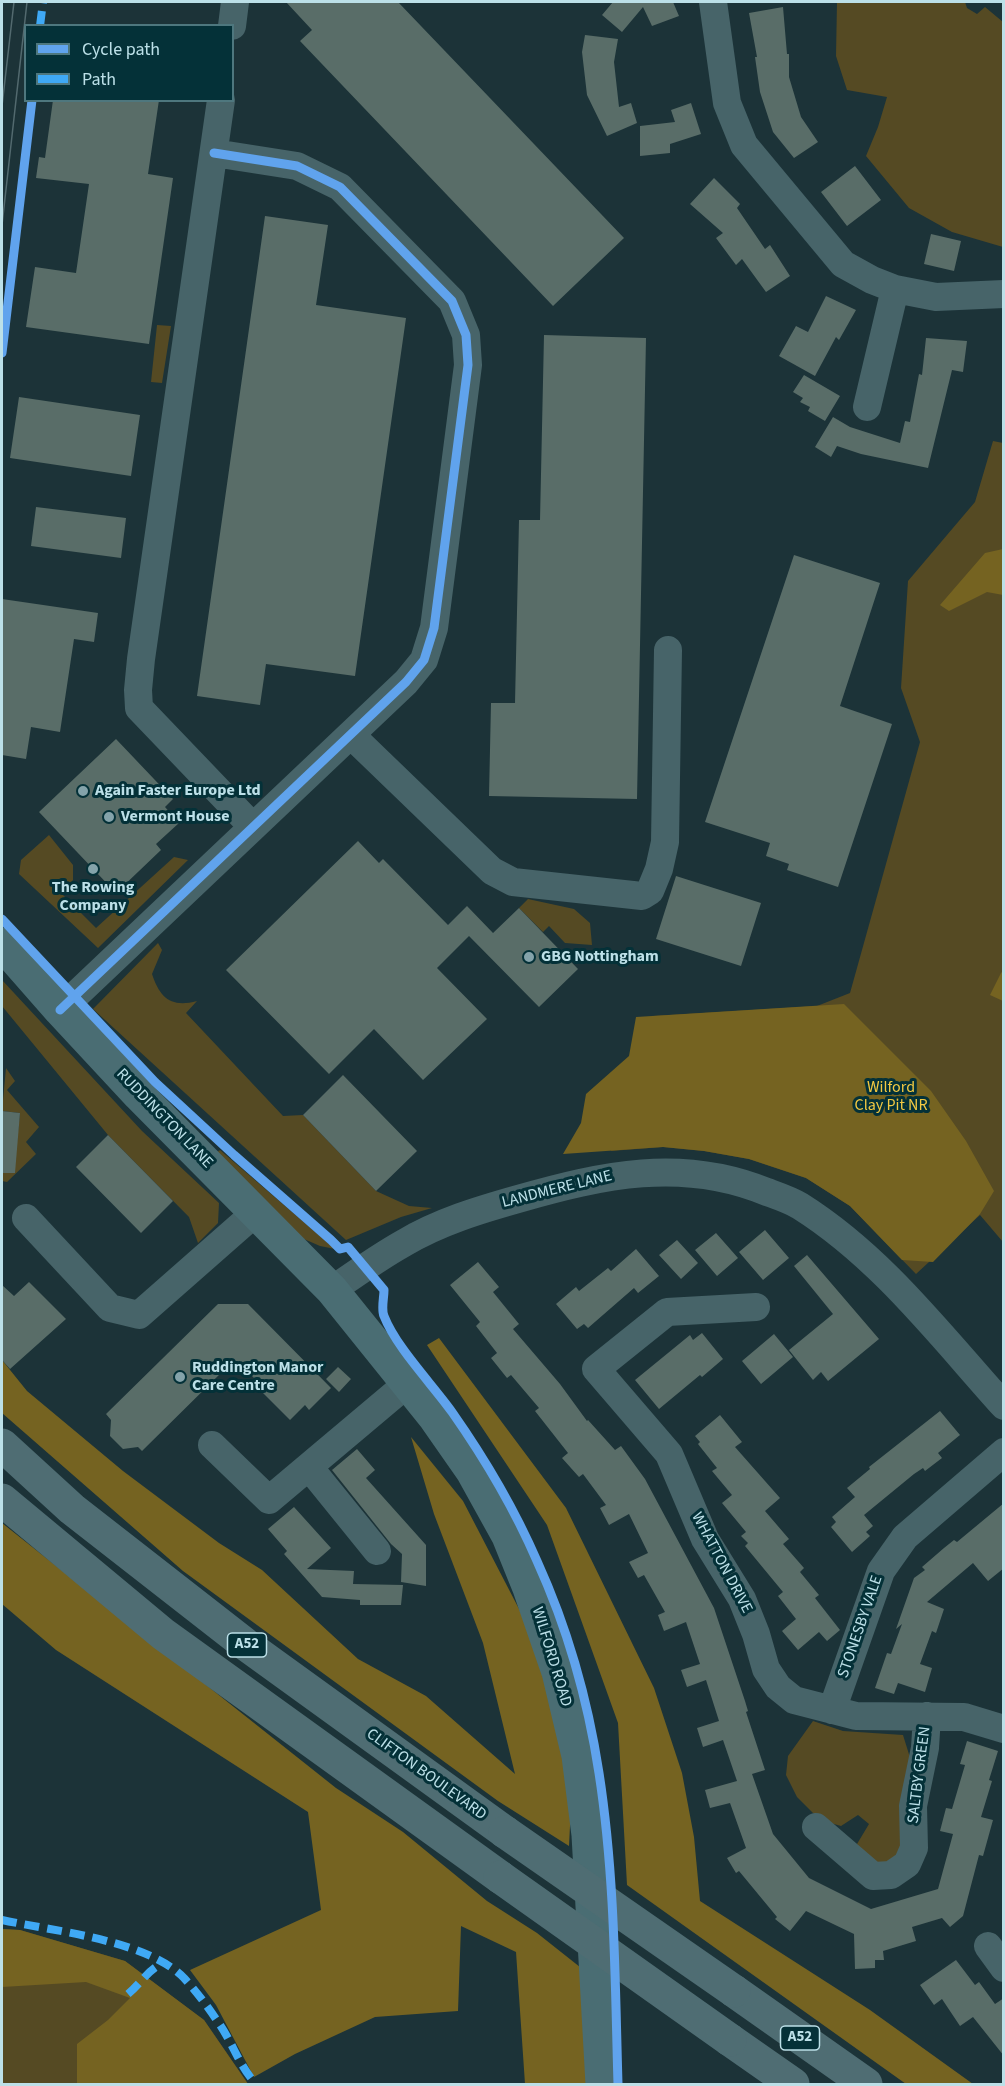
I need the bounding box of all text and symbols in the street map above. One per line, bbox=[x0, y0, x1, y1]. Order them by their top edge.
legend bbox=[24, 24, 234, 102]
text: Cycle path bbox=[82, 37, 160, 62]
text: Path bbox=[82, 67, 116, 92]
place label: Again Faster Europe Ltd bbox=[95, 781, 261, 801]
marker: Again Faster Europe Ltd bbox=[76, 784, 90, 798]
place label: Vermont House bbox=[121, 807, 229, 827]
marker: Vermont House bbox=[102, 810, 116, 824]
marker: The Rowing Company bbox=[86, 862, 100, 876]
place label: The Rowing Company bbox=[52, 878, 134, 916]
place label: GBG Nottingham bbox=[541, 947, 659, 967]
marker: GBG Nottingham bbox=[522, 950, 536, 964]
street label: RUDDINGTON LANE bbox=[112, 1065, 216, 1173]
park label: Wilford Clay Pit NR bbox=[854, 1078, 928, 1116]
street label: LANDMERE LANE bbox=[500, 1167, 614, 1213]
place label: Ruddington Manor Care Centre bbox=[192, 1358, 323, 1396]
marker: Ruddington Manor Care Centre bbox=[173, 1370, 187, 1384]
street label: WHATTON DRIVE bbox=[686, 1509, 756, 1617]
street label: STONESBY VALE bbox=[834, 1573, 888, 1681]
street label: WILFORD ROAD bbox=[527, 1605, 575, 1709]
road number: A52 bbox=[228, 1633, 266, 1657]
street label: CLIFTON BOULEVARD bbox=[362, 1725, 490, 1825]
street label: SALTBY GREEN bbox=[905, 1725, 935, 1825]
road number: A52 bbox=[780, 2026, 820, 2050]

